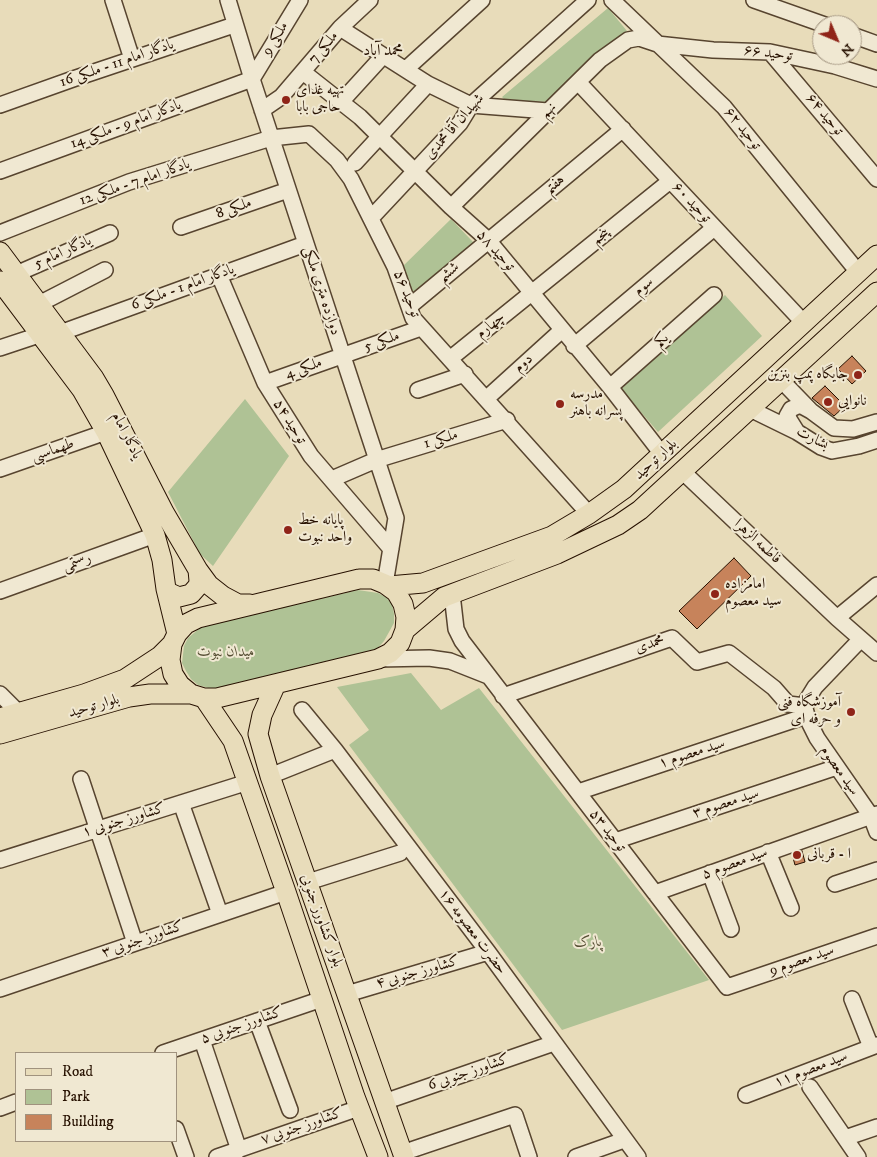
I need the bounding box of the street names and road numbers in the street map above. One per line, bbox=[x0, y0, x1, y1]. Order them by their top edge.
street label: ملکی 9 bbox=[259, 19, 293, 59]
street label: ملکی 7 bbox=[305, 28, 343, 68]
street label: یادگار امام 11 - ملکی 16 bbox=[58, 36, 176, 92]
street label: توحید ۶۶ bbox=[742, 42, 794, 66]
street label: شهیدان آقا محمدی bbox=[421, 90, 489, 164]
street label: توحید ۶۴ bbox=[801, 90, 847, 140]
street label: یادگار امام 9 - ملکی 14 bbox=[68, 97, 184, 153]
street label: نهم bbox=[537, 99, 561, 123]
street label: توحید ۶۲ bbox=[719, 104, 765, 154]
street label: یادگار امام 7 - ملکی 12 bbox=[77, 156, 193, 210]
street label: هفتم bbox=[541, 171, 569, 199]
street label: توحید ۶۰ bbox=[668, 179, 714, 227]
street label: ملکی 8 bbox=[214, 195, 254, 223]
street label: پنجم bbox=[588, 224, 614, 250]
street label: توحید ۵۸ bbox=[472, 227, 518, 275]
street label: یادگار امام 5 bbox=[32, 232, 94, 274]
street label: دوازده متری ملکی bbox=[298, 244, 344, 338]
street label: ششم bbox=[435, 259, 463, 287]
street label: یادگار امام 1 - ملکی 6 bbox=[129, 261, 237, 315]
street label: توحید ۵۶ bbox=[388, 268, 424, 320]
street label: سوم bbox=[630, 274, 658, 300]
street label: چهارم bbox=[473, 309, 509, 343]
street label: ملکی 5 bbox=[362, 327, 402, 357]
street label: یکم bbox=[651, 330, 673, 352]
street label: دوم bbox=[511, 351, 537, 377]
street label: ملکی 4 bbox=[283, 354, 325, 384]
street label: توحید ۵۴ bbox=[268, 396, 310, 448]
street label: یادگار امام bbox=[107, 410, 145, 462]
street label: بشارت bbox=[793, 423, 831, 455]
street label: ملکی 1 bbox=[422, 426, 460, 454]
street label: طهماسبی bbox=[29, 435, 77, 467]
street label: بلوار توحید bbox=[631, 436, 681, 484]
street label: فاطمه الزهرا bbox=[730, 516, 784, 568]
street label: رستمی bbox=[60, 550, 94, 576]
street label: محمدی bbox=[633, 632, 667, 658]
street label: بلوار توحید bbox=[66, 691, 122, 723]
street label: سید معصوم ۱ bbox=[657, 735, 727, 773]
street label: سید معصوم bbox=[815, 743, 863, 799]
street label: سید معصوم ۳ bbox=[691, 785, 761, 823]
street label: کشاورز جنوبی ۱ bbox=[80, 800, 168, 842]
street label: توحید ۵۳ bbox=[585, 806, 629, 856]
street label: سید معصوم ۵ bbox=[700, 844, 770, 884]
street label: بلوار کشاورز جنوبی bbox=[296, 872, 346, 970]
street label: حضرت معصومه ۱۶ bbox=[434, 886, 510, 978]
street label: کشاورز جنوبی ۳ bbox=[99, 918, 187, 962]
street label: سید معصوم 9 bbox=[767, 942, 837, 980]
street label: کشاورز جنوبی ۴ bbox=[374, 953, 462, 993]
street label: کشاورز جنوبی ۵ bbox=[198, 1004, 286, 1048]
street label: سید معصوم ۱۱ bbox=[772, 1048, 850, 1092]
street label: کشاورز جنوبی 6 bbox=[426, 1051, 512, 1095]
street label: کشاورز جنوبی ۷ bbox=[258, 1105, 346, 1149]

